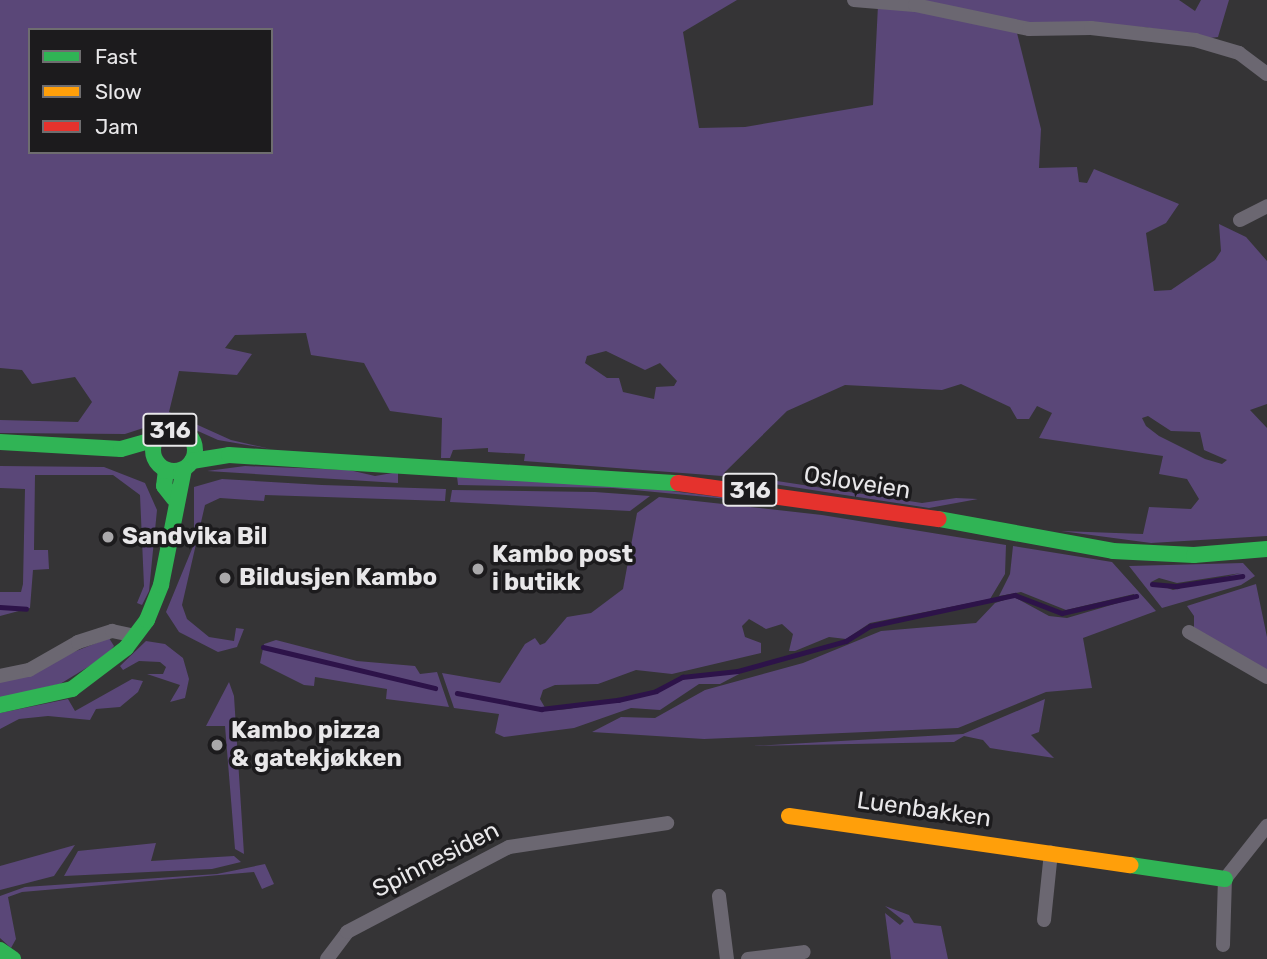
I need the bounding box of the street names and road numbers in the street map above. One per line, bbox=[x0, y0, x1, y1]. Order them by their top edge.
road number: 316 bbox=[142, 410, 198, 450]
street label: Osloveien bbox=[802, 460, 912, 506]
road number: 316 bbox=[722, 470, 778, 510]
street label: Luenbakken bbox=[855, 786, 993, 834]
street label: Spinnesiden bbox=[368, 816, 504, 904]

